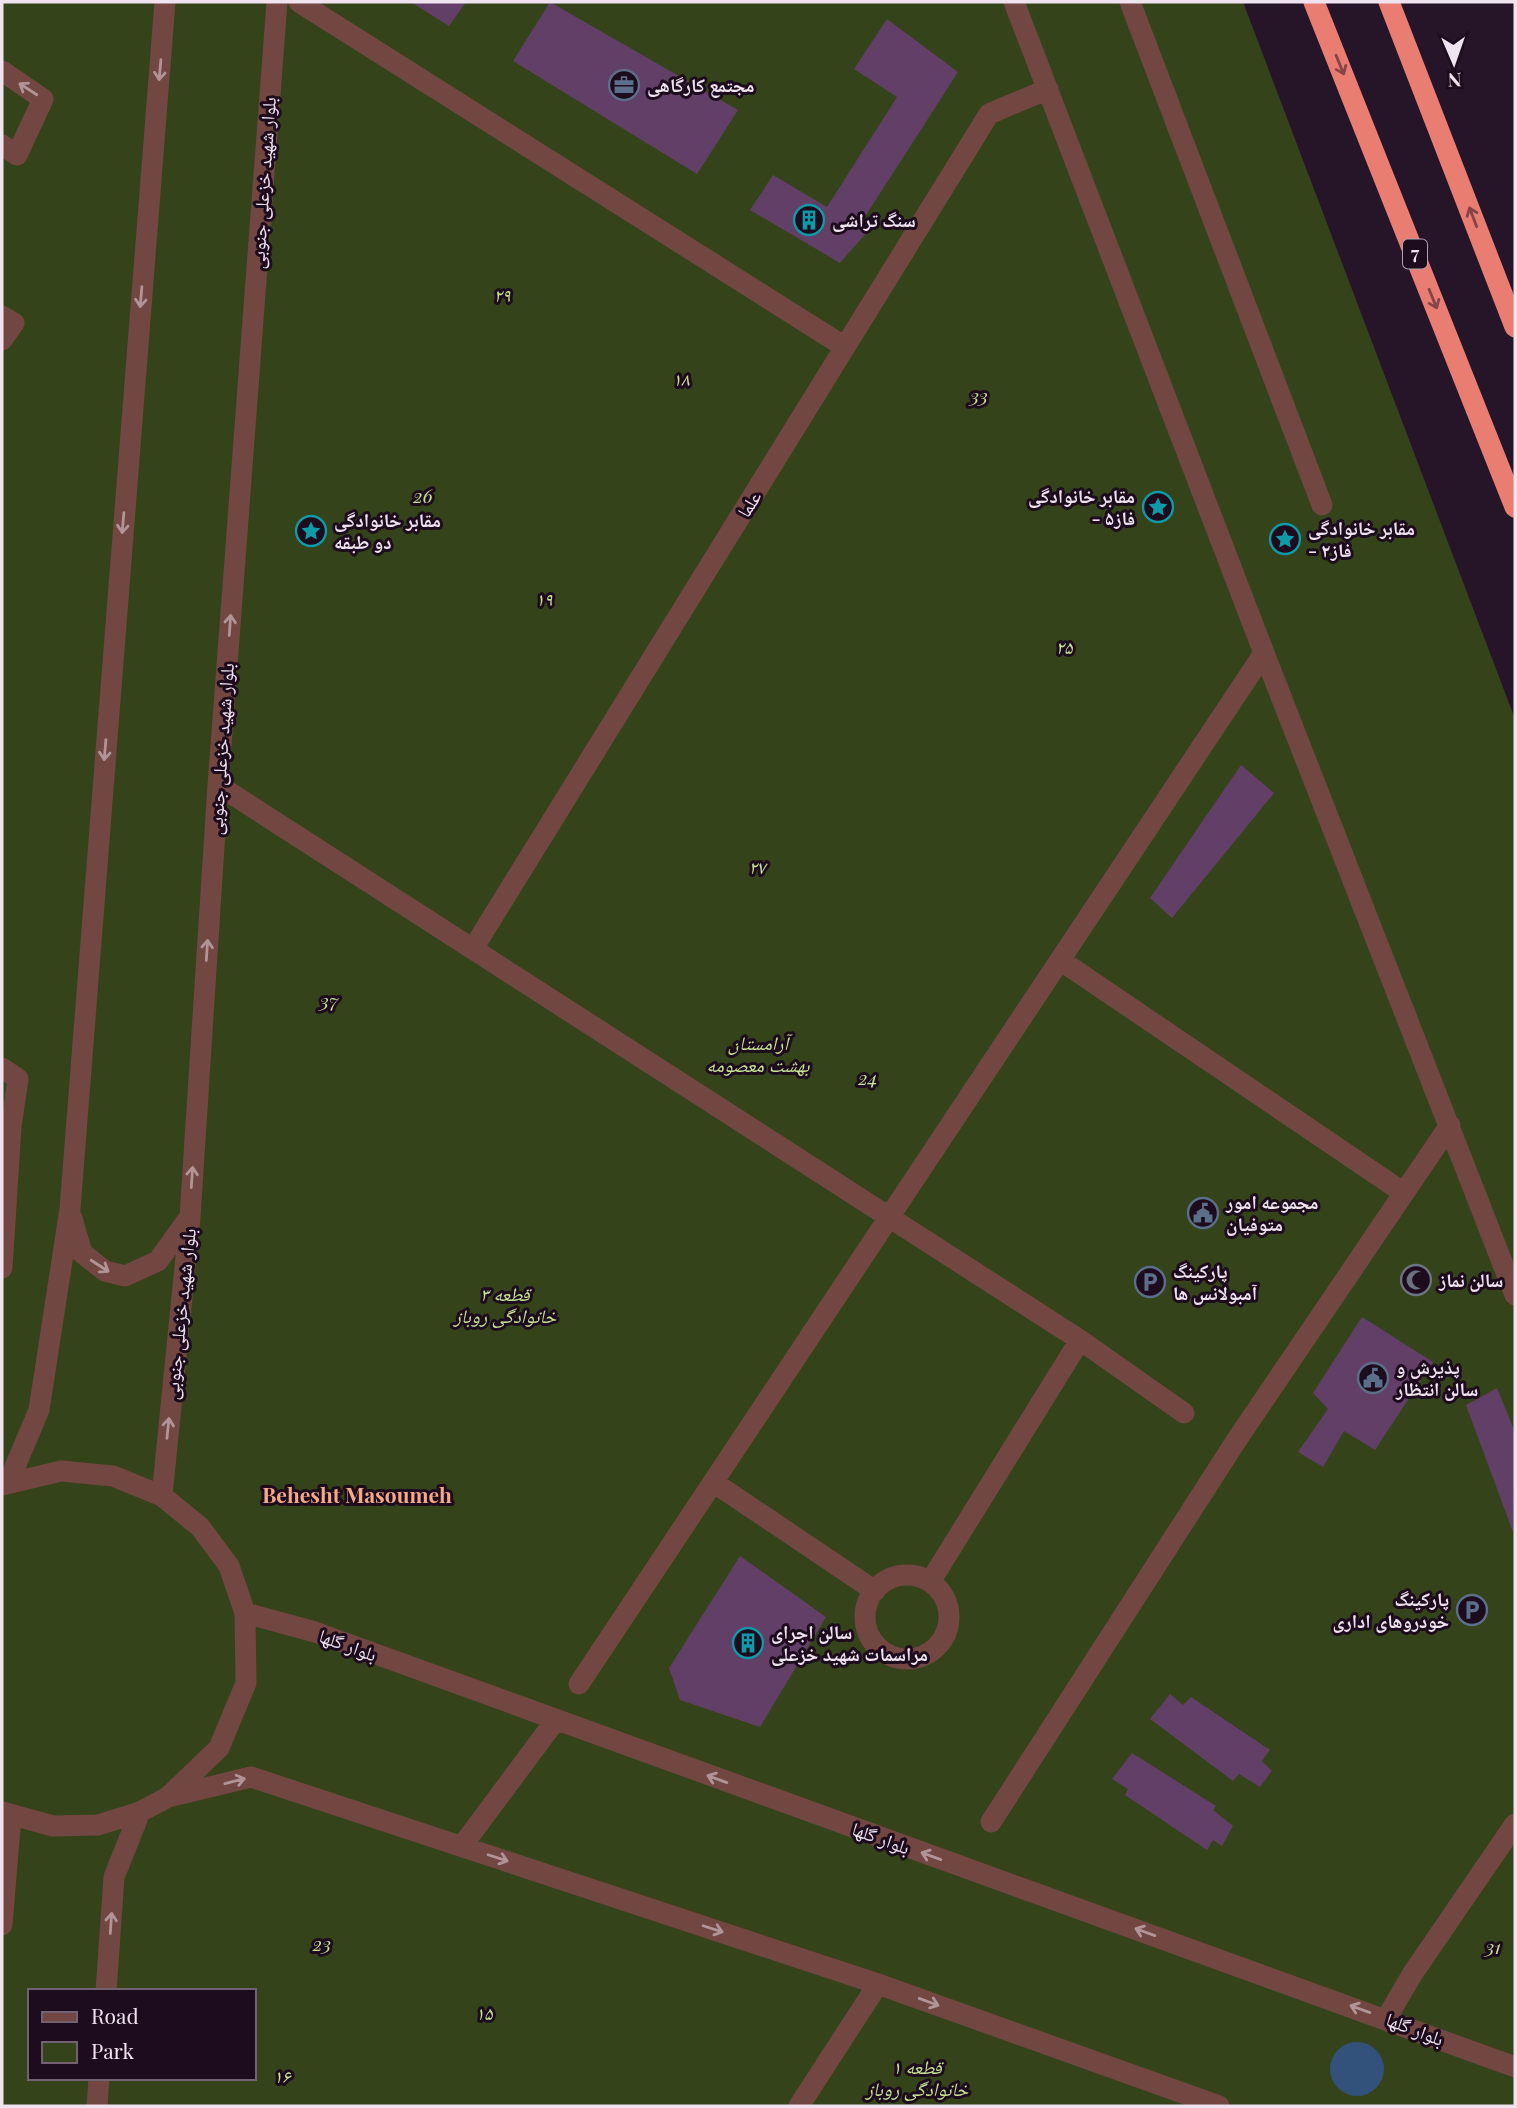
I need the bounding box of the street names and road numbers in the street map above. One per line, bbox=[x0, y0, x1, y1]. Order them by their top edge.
street label: بلوار شهید خزعلی جنوبی bbox=[243, 96, 281, 270]
road number: 7 bbox=[1403, 240, 1427, 268]
street label: علما bbox=[730, 485, 767, 522]
street label: بلوار شهید خزعلی جنوبی bbox=[201, 662, 239, 836]
street label: بلوار شهید خزعلی جنوبی bbox=[157, 1227, 201, 1401]
street label: بلوار گلها bbox=[316, 1622, 381, 1667]
street label: بلوار گلها bbox=[849, 1815, 914, 1860]
street label: بلوار گلها bbox=[1383, 2005, 1448, 2051]

